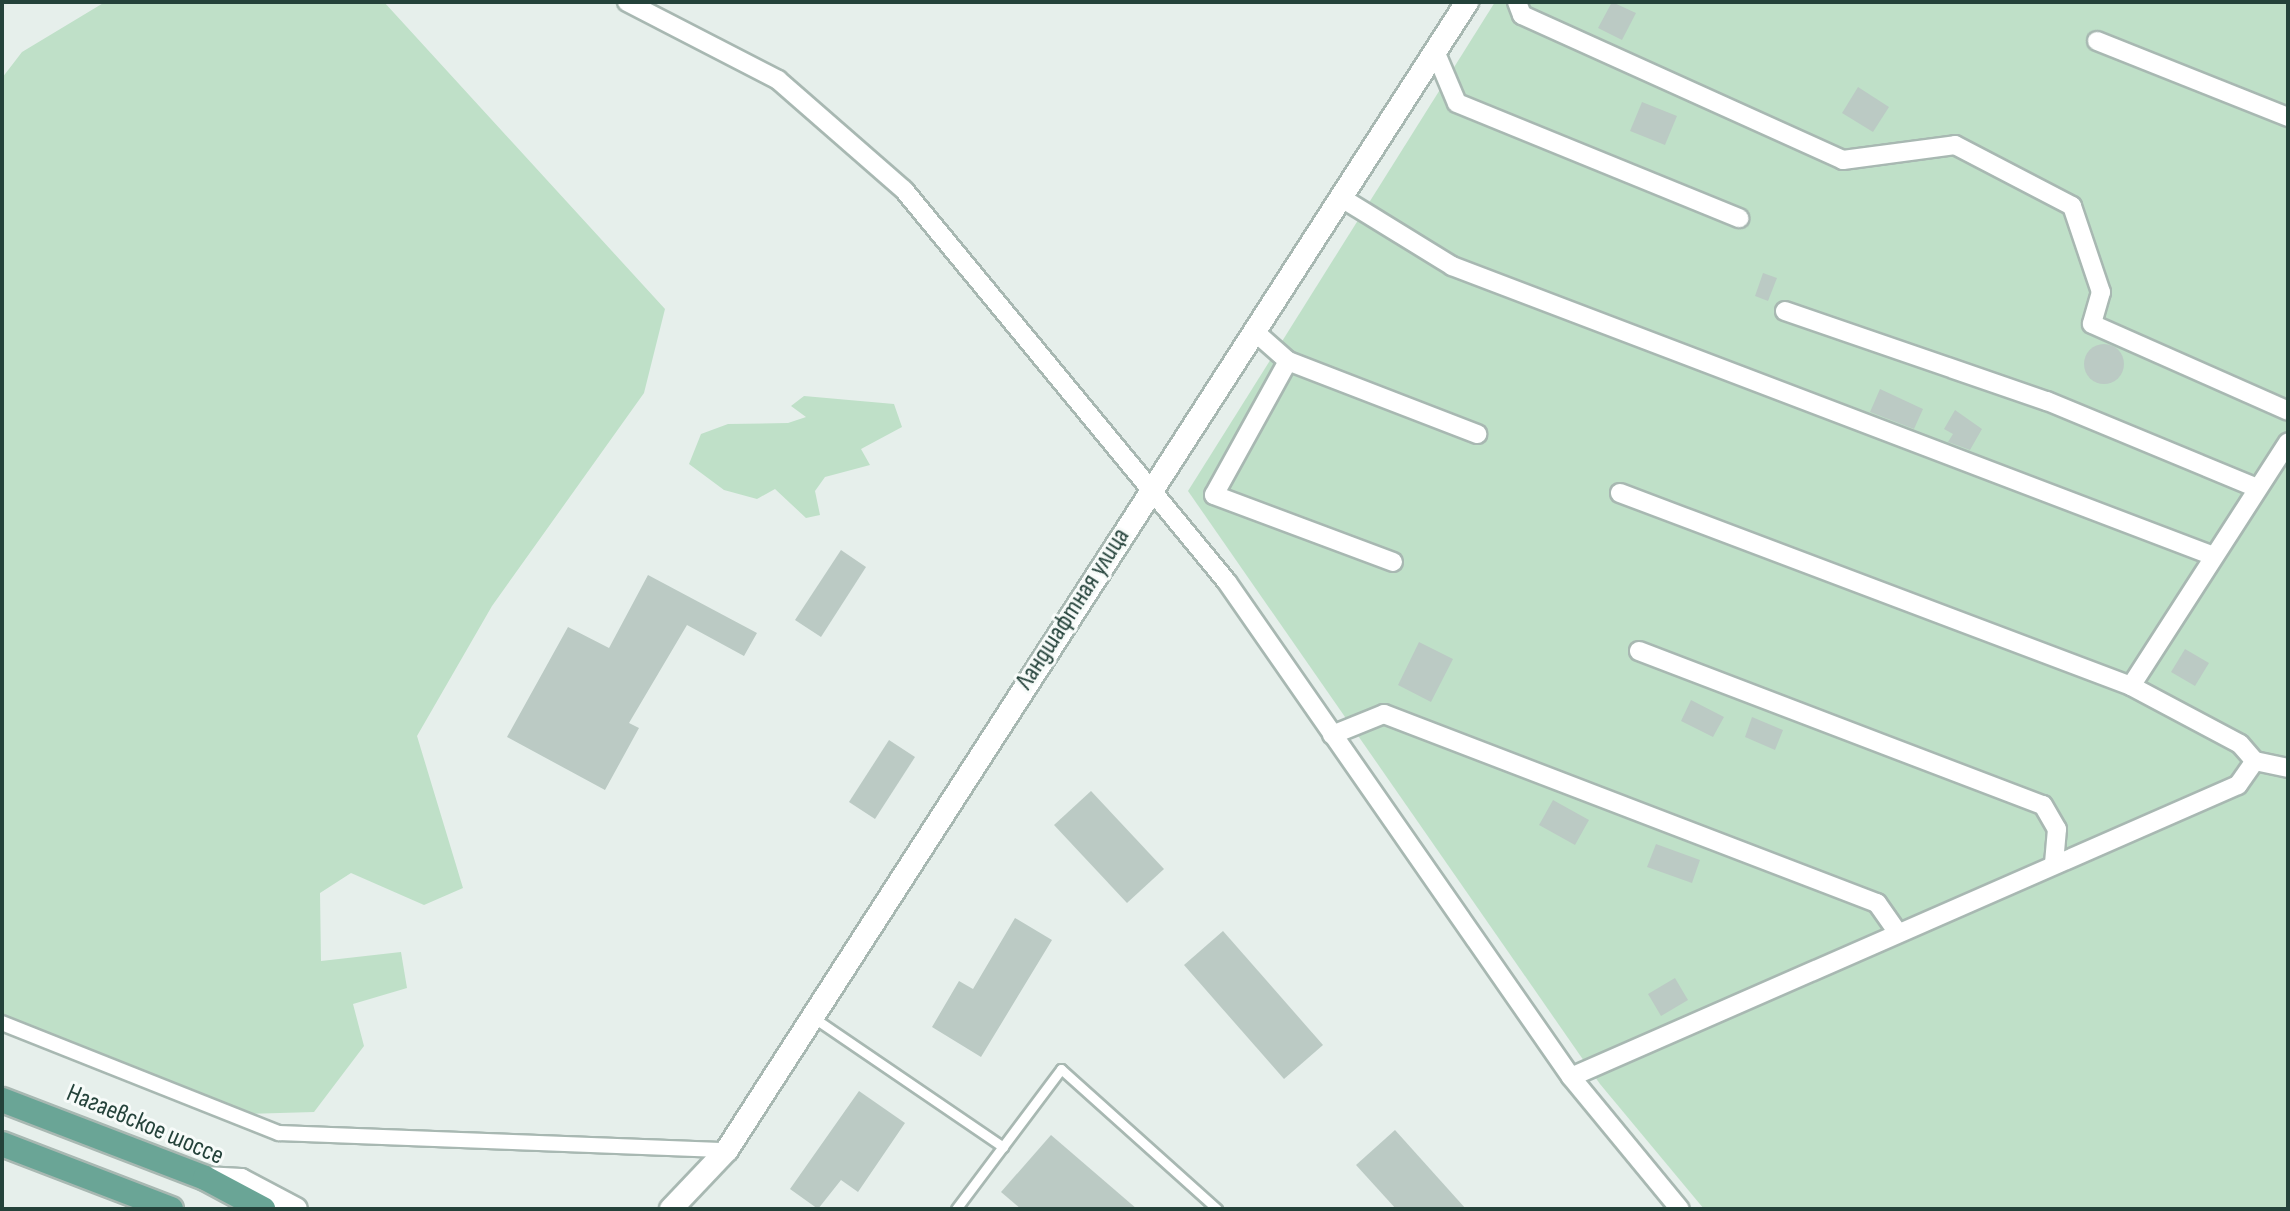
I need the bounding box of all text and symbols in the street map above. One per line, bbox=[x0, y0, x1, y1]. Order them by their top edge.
street label: Ландшафтная улица bbox=[1009, 522, 1137, 696]
street label: Нагаевское шоссе bbox=[62, 1078, 228, 1172]

